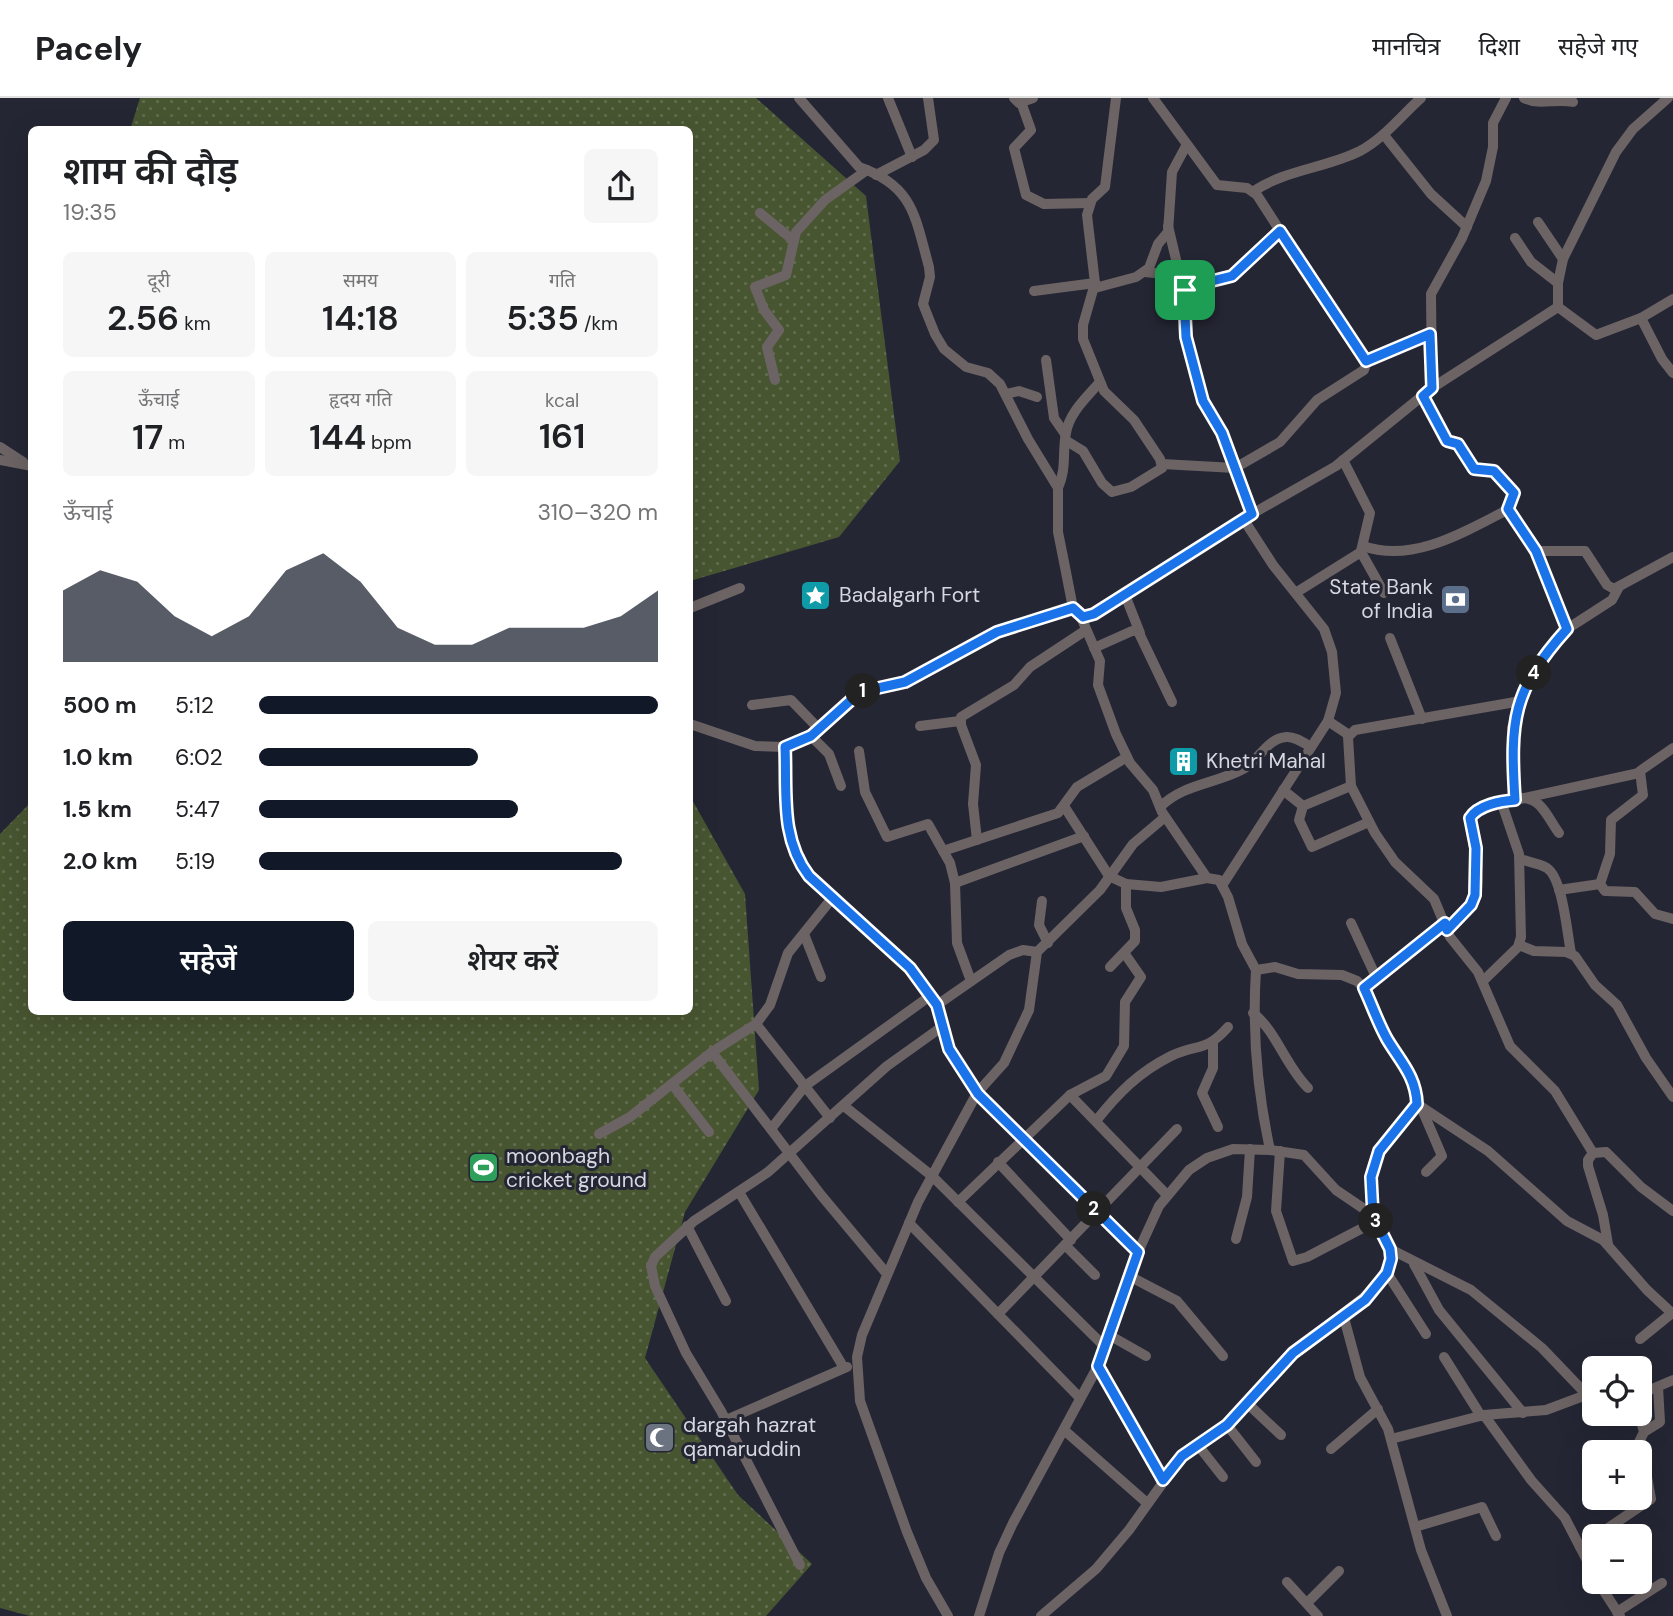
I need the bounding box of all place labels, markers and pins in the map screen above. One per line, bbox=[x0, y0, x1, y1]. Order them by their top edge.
pin bbox=[1155, 260, 1215, 320]
place label: State Bank of India bbox=[1329, 573, 1433, 625]
place icon: Badalgarh Fort bbox=[799, 578, 833, 612]
place label: Badalgarh Fort bbox=[839, 581, 980, 609]
bank icon: State Bank of India bbox=[1439, 582, 1473, 616]
pin: 4 bbox=[1516, 656, 1552, 690]
pin: 1 bbox=[846, 674, 880, 708]
building icon: Khetri Mahal bbox=[1166, 744, 1200, 778]
place label: Khetri Mahal bbox=[1206, 747, 1326, 775]
place label: moonbagh cricket ground bbox=[506, 1142, 647, 1194]
sports icon: moonbagh cricket ground bbox=[466, 1151, 500, 1185]
pin: 2 bbox=[1076, 1192, 1112, 1226]
pin: 3 bbox=[1358, 1204, 1394, 1238]
place label: dargah hazrat qamaruddin bbox=[683, 1411, 816, 1463]
mosque icon: dargah hazrat qamaruddin bbox=[643, 1420, 677, 1454]

